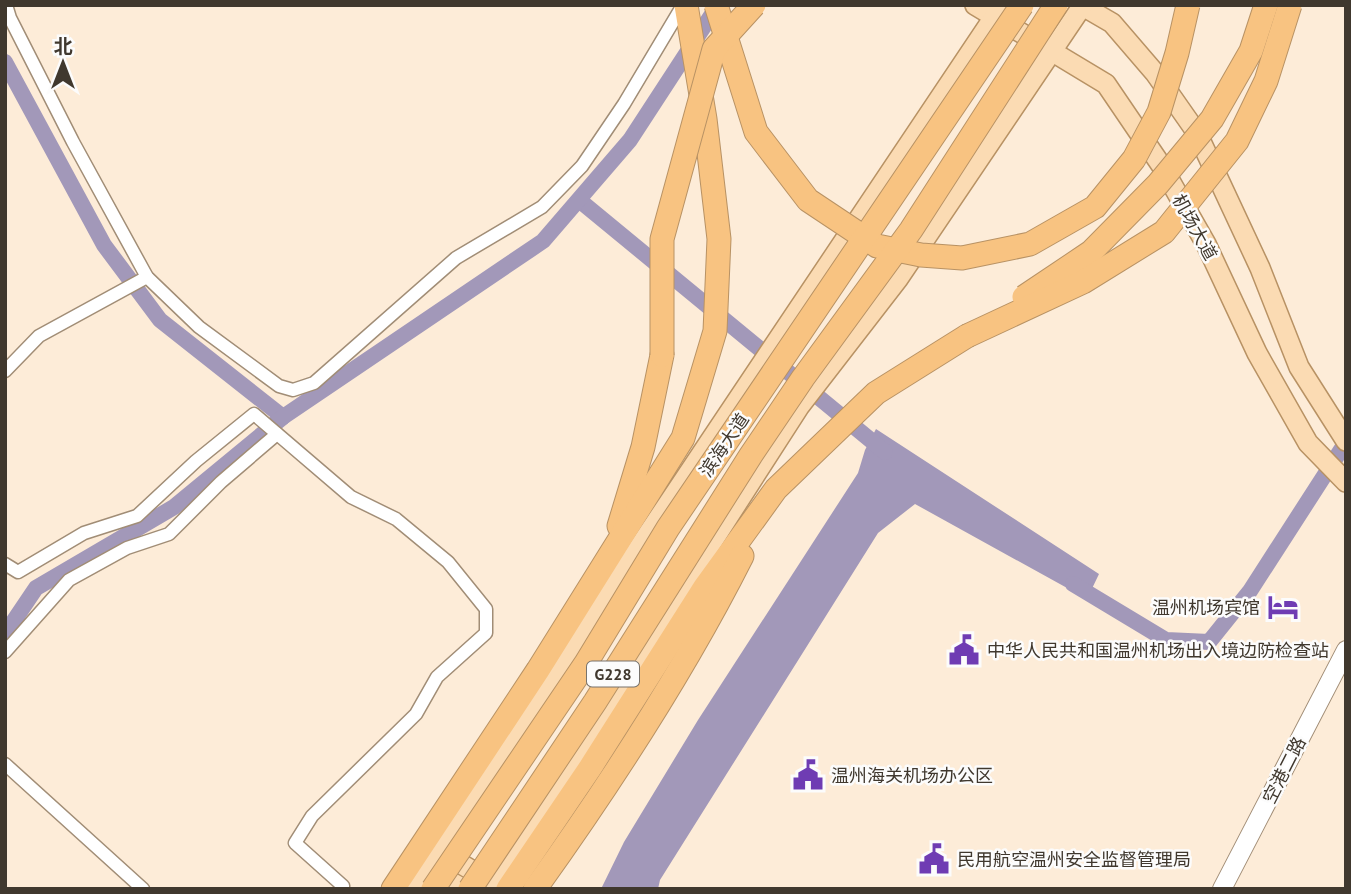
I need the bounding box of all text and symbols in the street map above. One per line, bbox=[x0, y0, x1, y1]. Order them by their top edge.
north arrow bbox=[28, 28, 98, 98]
text: 北 bbox=[53, 34, 73, 58]
street label: 机场大道 bbox=[1167, 190, 1223, 264]
street label: 滨海大道 bbox=[694, 409, 754, 481]
hotel icon: 温州机场宾馆 bbox=[1266, 590, 1300, 624]
place label: 温州机场宾馆 bbox=[1152, 596, 1260, 619]
public building icon: 中华人民共和国温州机场出入境边防检查站 bbox=[947, 633, 981, 667]
place label: 中华人民共和国温州机场出入境边防检查站 bbox=[987, 639, 1329, 662]
road number: G228 bbox=[587, 662, 639, 687]
street label: 空港二路 bbox=[1257, 733, 1311, 807]
public building icon: 温州海关机场办公区 bbox=[791, 758, 825, 792]
place label: 温州海关机场办公区 bbox=[831, 764, 993, 787]
public building icon: 民用航空温州安全监督管理局 bbox=[917, 842, 951, 876]
place label: 民用航空温州安全监督管理局 bbox=[957, 848, 1191, 871]

